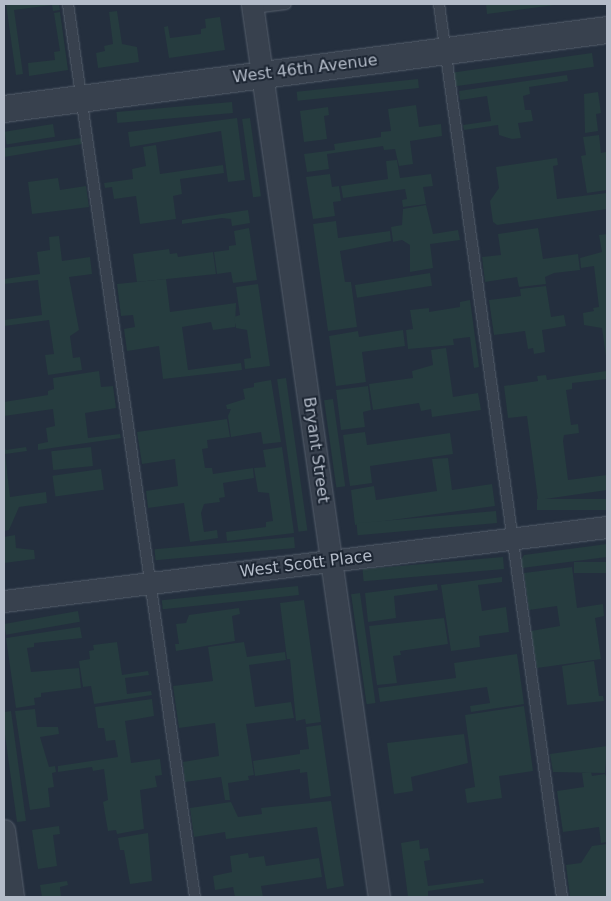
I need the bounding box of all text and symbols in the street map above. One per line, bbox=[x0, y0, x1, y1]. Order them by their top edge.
street label: West 46th Avenue bbox=[232, 51, 378, 87]
street label: Bryant Street bbox=[299, 396, 333, 504]
street label: West Scott Place bbox=[239, 546, 373, 582]

